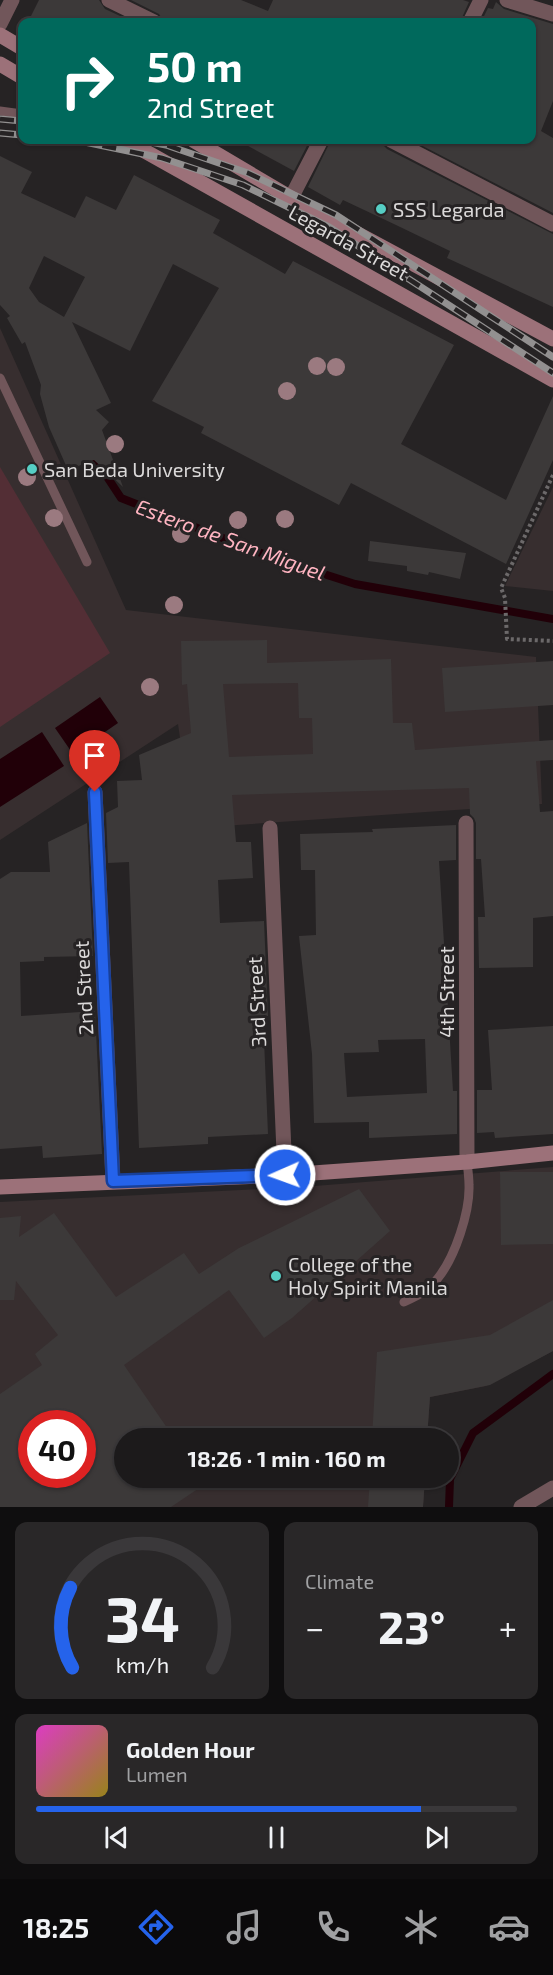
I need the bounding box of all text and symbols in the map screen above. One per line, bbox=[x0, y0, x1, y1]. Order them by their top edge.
text: 50 m bbox=[147, 40, 243, 90]
icon: right bbox=[48, 42, 126, 120]
text: 2nd Street bbox=[147, 91, 274, 123]
place label: SSS Legarda bbox=[393, 197, 504, 221]
street label: Legarda Street bbox=[285, 199, 413, 285]
marker: SSS Legarda bbox=[374, 202, 388, 216]
place label: San Beda University bbox=[44, 457, 225, 481]
marker: San Beda University bbox=[25, 462, 39, 476]
water label: Estero de San Miguel bbox=[133, 493, 329, 585]
pin bbox=[69, 730, 120, 792]
icon: arrive bbox=[78, 739, 111, 772]
street label: 2nd Street bbox=[69, 940, 97, 1036]
street label: 4th Street bbox=[434, 946, 458, 1038]
street label: 3rd Street bbox=[242, 956, 270, 1048]
position arrow bbox=[253, 1143, 317, 1207]
place label: College of the Holy Spirit Manila bbox=[288, 1252, 448, 1299]
marker: College of the Holy Spirit Manila bbox=[269, 1269, 283, 1283]
speed limit sign: 40 bbox=[18, 1410, 96, 1488]
text: 18:26 · 1 min · 160 m bbox=[187, 1445, 386, 1471]
text: Climate bbox=[305, 1569, 374, 1593]
text: 34 bbox=[104, 1580, 180, 1655]
text: 23° bbox=[378, 1599, 445, 1653]
text: − bbox=[305, 1607, 324, 1647]
text: + bbox=[499, 1607, 517, 1647]
text: km/h bbox=[115, 1652, 169, 1677]
text: Golden Hour bbox=[126, 1736, 255, 1762]
text: Lumen bbox=[126, 1762, 188, 1786]
icon: previous bbox=[100, 1821, 133, 1854]
icon: pause bbox=[260, 1821, 293, 1854]
icon: next bbox=[420, 1821, 453, 1854]
icon: directions bbox=[135, 1906, 177, 1948]
icon: music bbox=[223, 1906, 265, 1948]
icon: phone bbox=[312, 1906, 354, 1948]
icon: climate bbox=[400, 1906, 442, 1948]
icon: car bbox=[488, 1906, 530, 1948]
text: 18:25 bbox=[23, 1911, 89, 1943]

